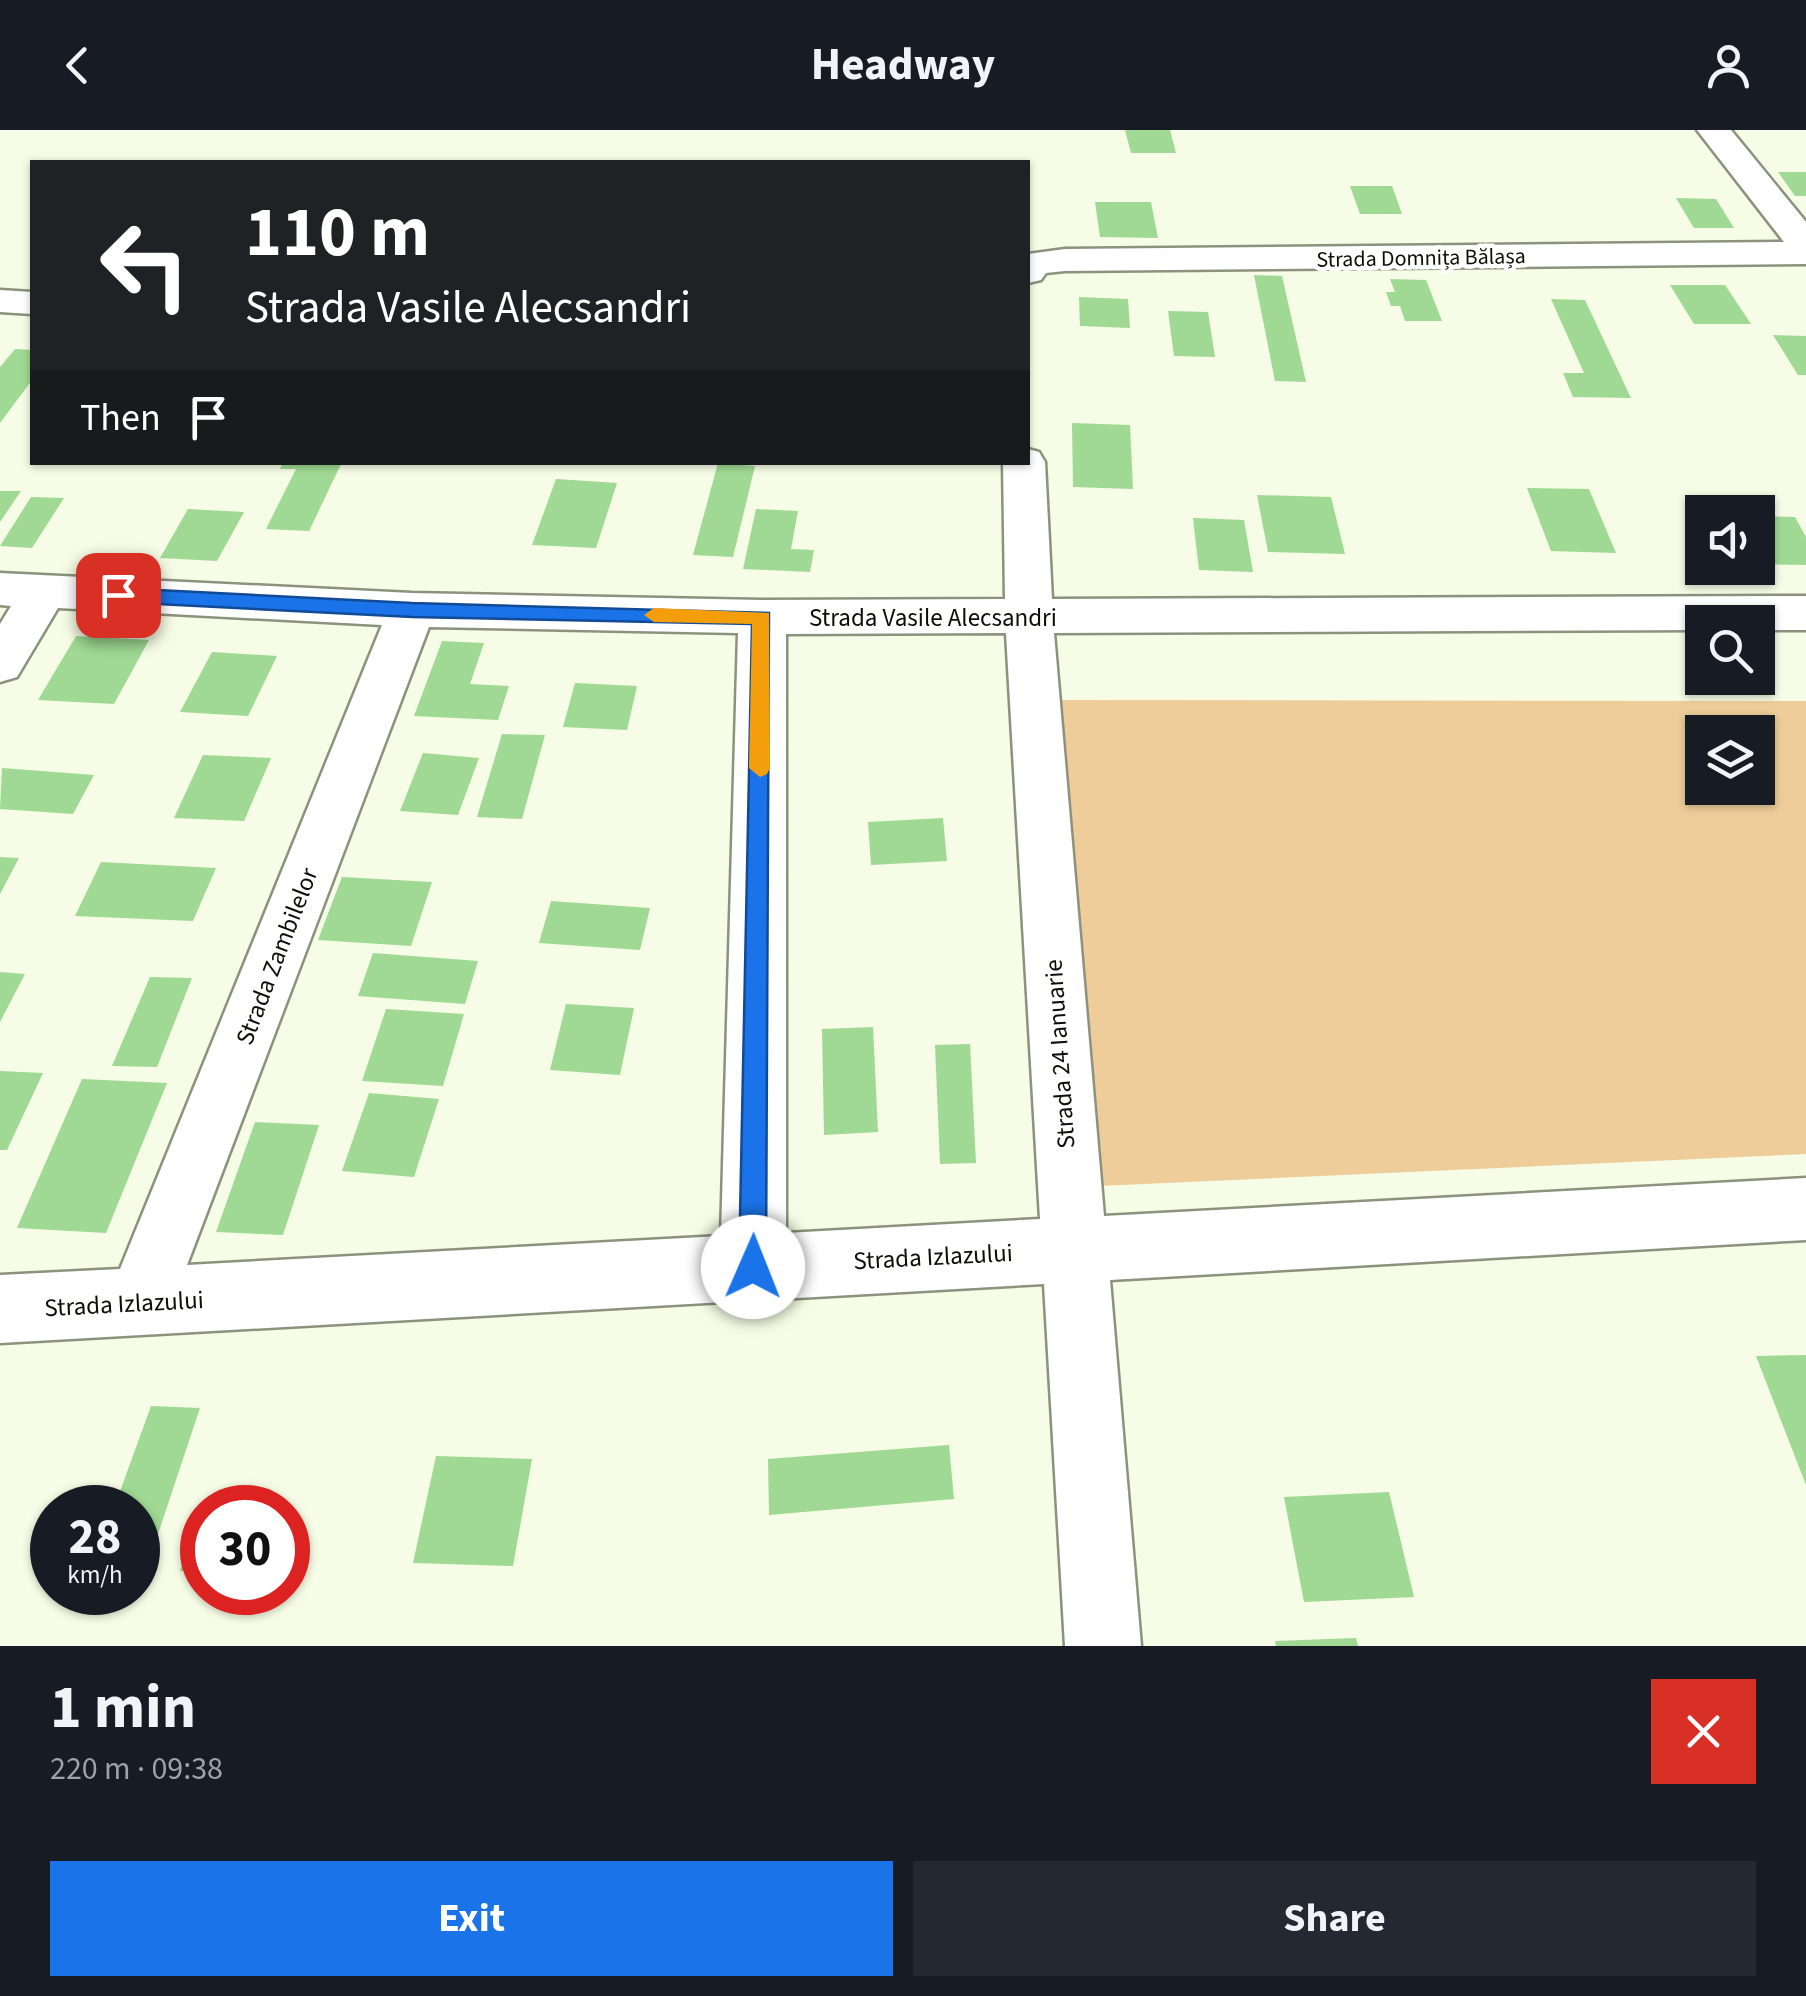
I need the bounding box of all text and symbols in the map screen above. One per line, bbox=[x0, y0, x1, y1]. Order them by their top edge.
text: Headway bbox=[811, 33, 995, 97]
icon: back bbox=[50, 38, 105, 93]
icon: person bbox=[1701, 38, 1756, 93]
text: 110 m bbox=[245, 183, 430, 283]
icon: left bbox=[80, 200, 210, 330]
street label: Strada Domnița Bălașa bbox=[1316, 240, 1526, 276]
text: Strada Vasile Alecsandri bbox=[245, 276, 691, 340]
icon: arrive bbox=[181, 390, 236, 445]
text: Then bbox=[80, 391, 161, 445]
map controls bbox=[1685, 495, 1775, 805]
button: sound bbox=[1685, 495, 1775, 585]
pin bbox=[76, 553, 161, 638]
icon: arrive bbox=[91, 568, 146, 623]
street label: Strada Vasile Alecsandri bbox=[809, 600, 1057, 636]
button: search bbox=[1685, 605, 1775, 695]
button: layers bbox=[1685, 715, 1775, 805]
street label: Strada Zambilelor bbox=[227, 862, 327, 1050]
street label: Strada 24 Ianuarie bbox=[1035, 958, 1085, 1150]
position arrow bbox=[701, 1215, 805, 1319]
street label: Strada Izlazului bbox=[852, 1235, 1014, 1279]
street label: Strada Izlazului bbox=[43, 1282, 205, 1326]
speed limit sign: 30 bbox=[180, 1485, 310, 1615]
text: 28 bbox=[69, 1502, 121, 1573]
text: km/h bbox=[67, 1557, 123, 1593]
text: 1 min bbox=[50, 1666, 196, 1751]
button: close bbox=[1651, 1679, 1756, 1784]
text: 220 m · 09:38 bbox=[50, 1746, 223, 1792]
button: Exit bbox=[50, 1861, 893, 1976]
button: Share bbox=[913, 1861, 1756, 1976]

